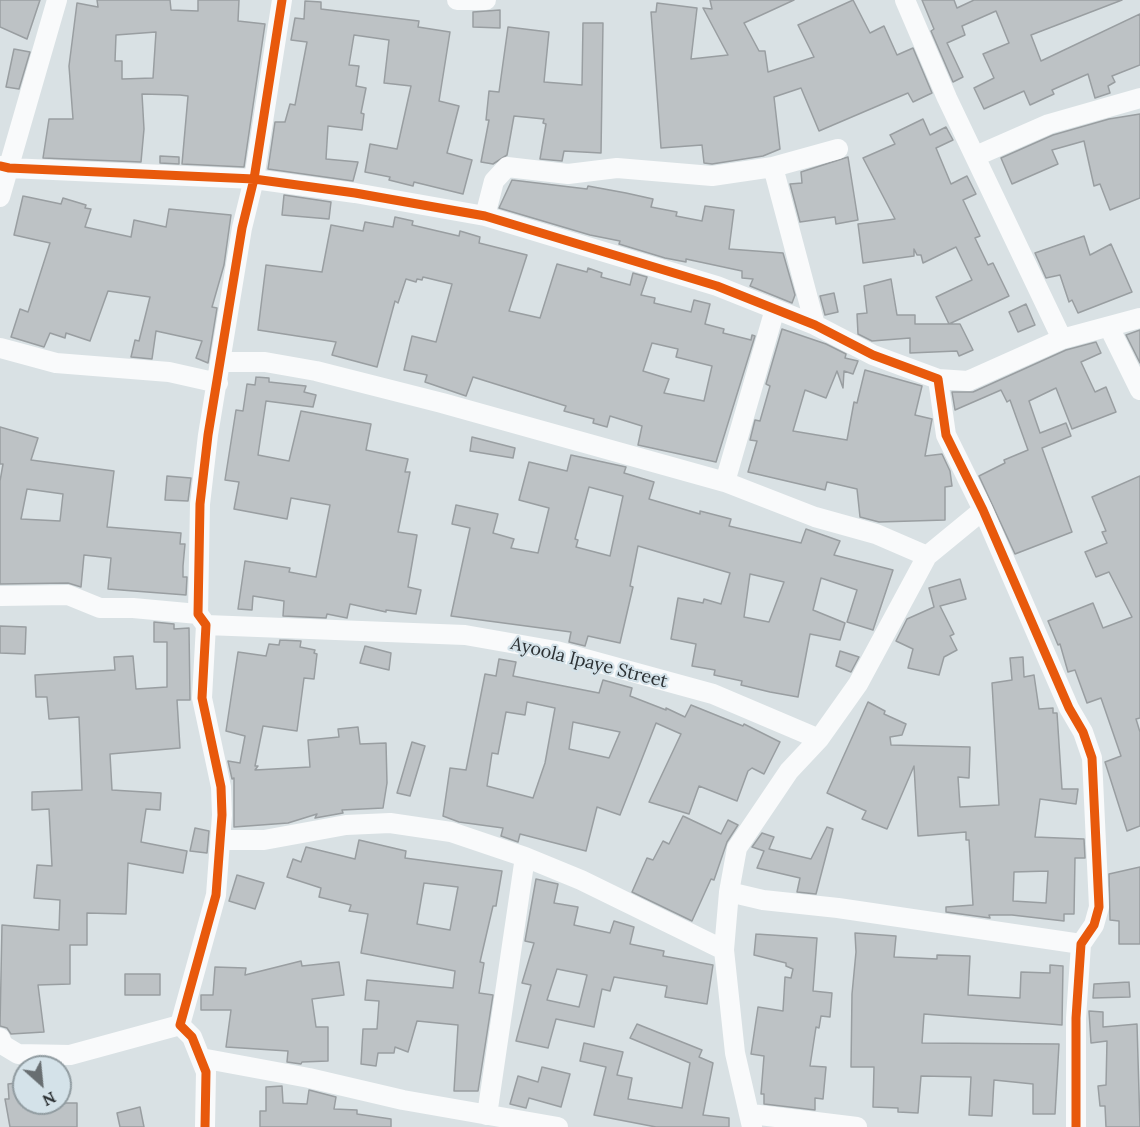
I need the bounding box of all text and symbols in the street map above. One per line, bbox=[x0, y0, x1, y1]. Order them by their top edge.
street label: Ayoola Ipaye Street bbox=[508, 633, 670, 693]
north arrow bbox=[12, 1055, 72, 1115]
text: N bbox=[39, 1088, 59, 1111]

